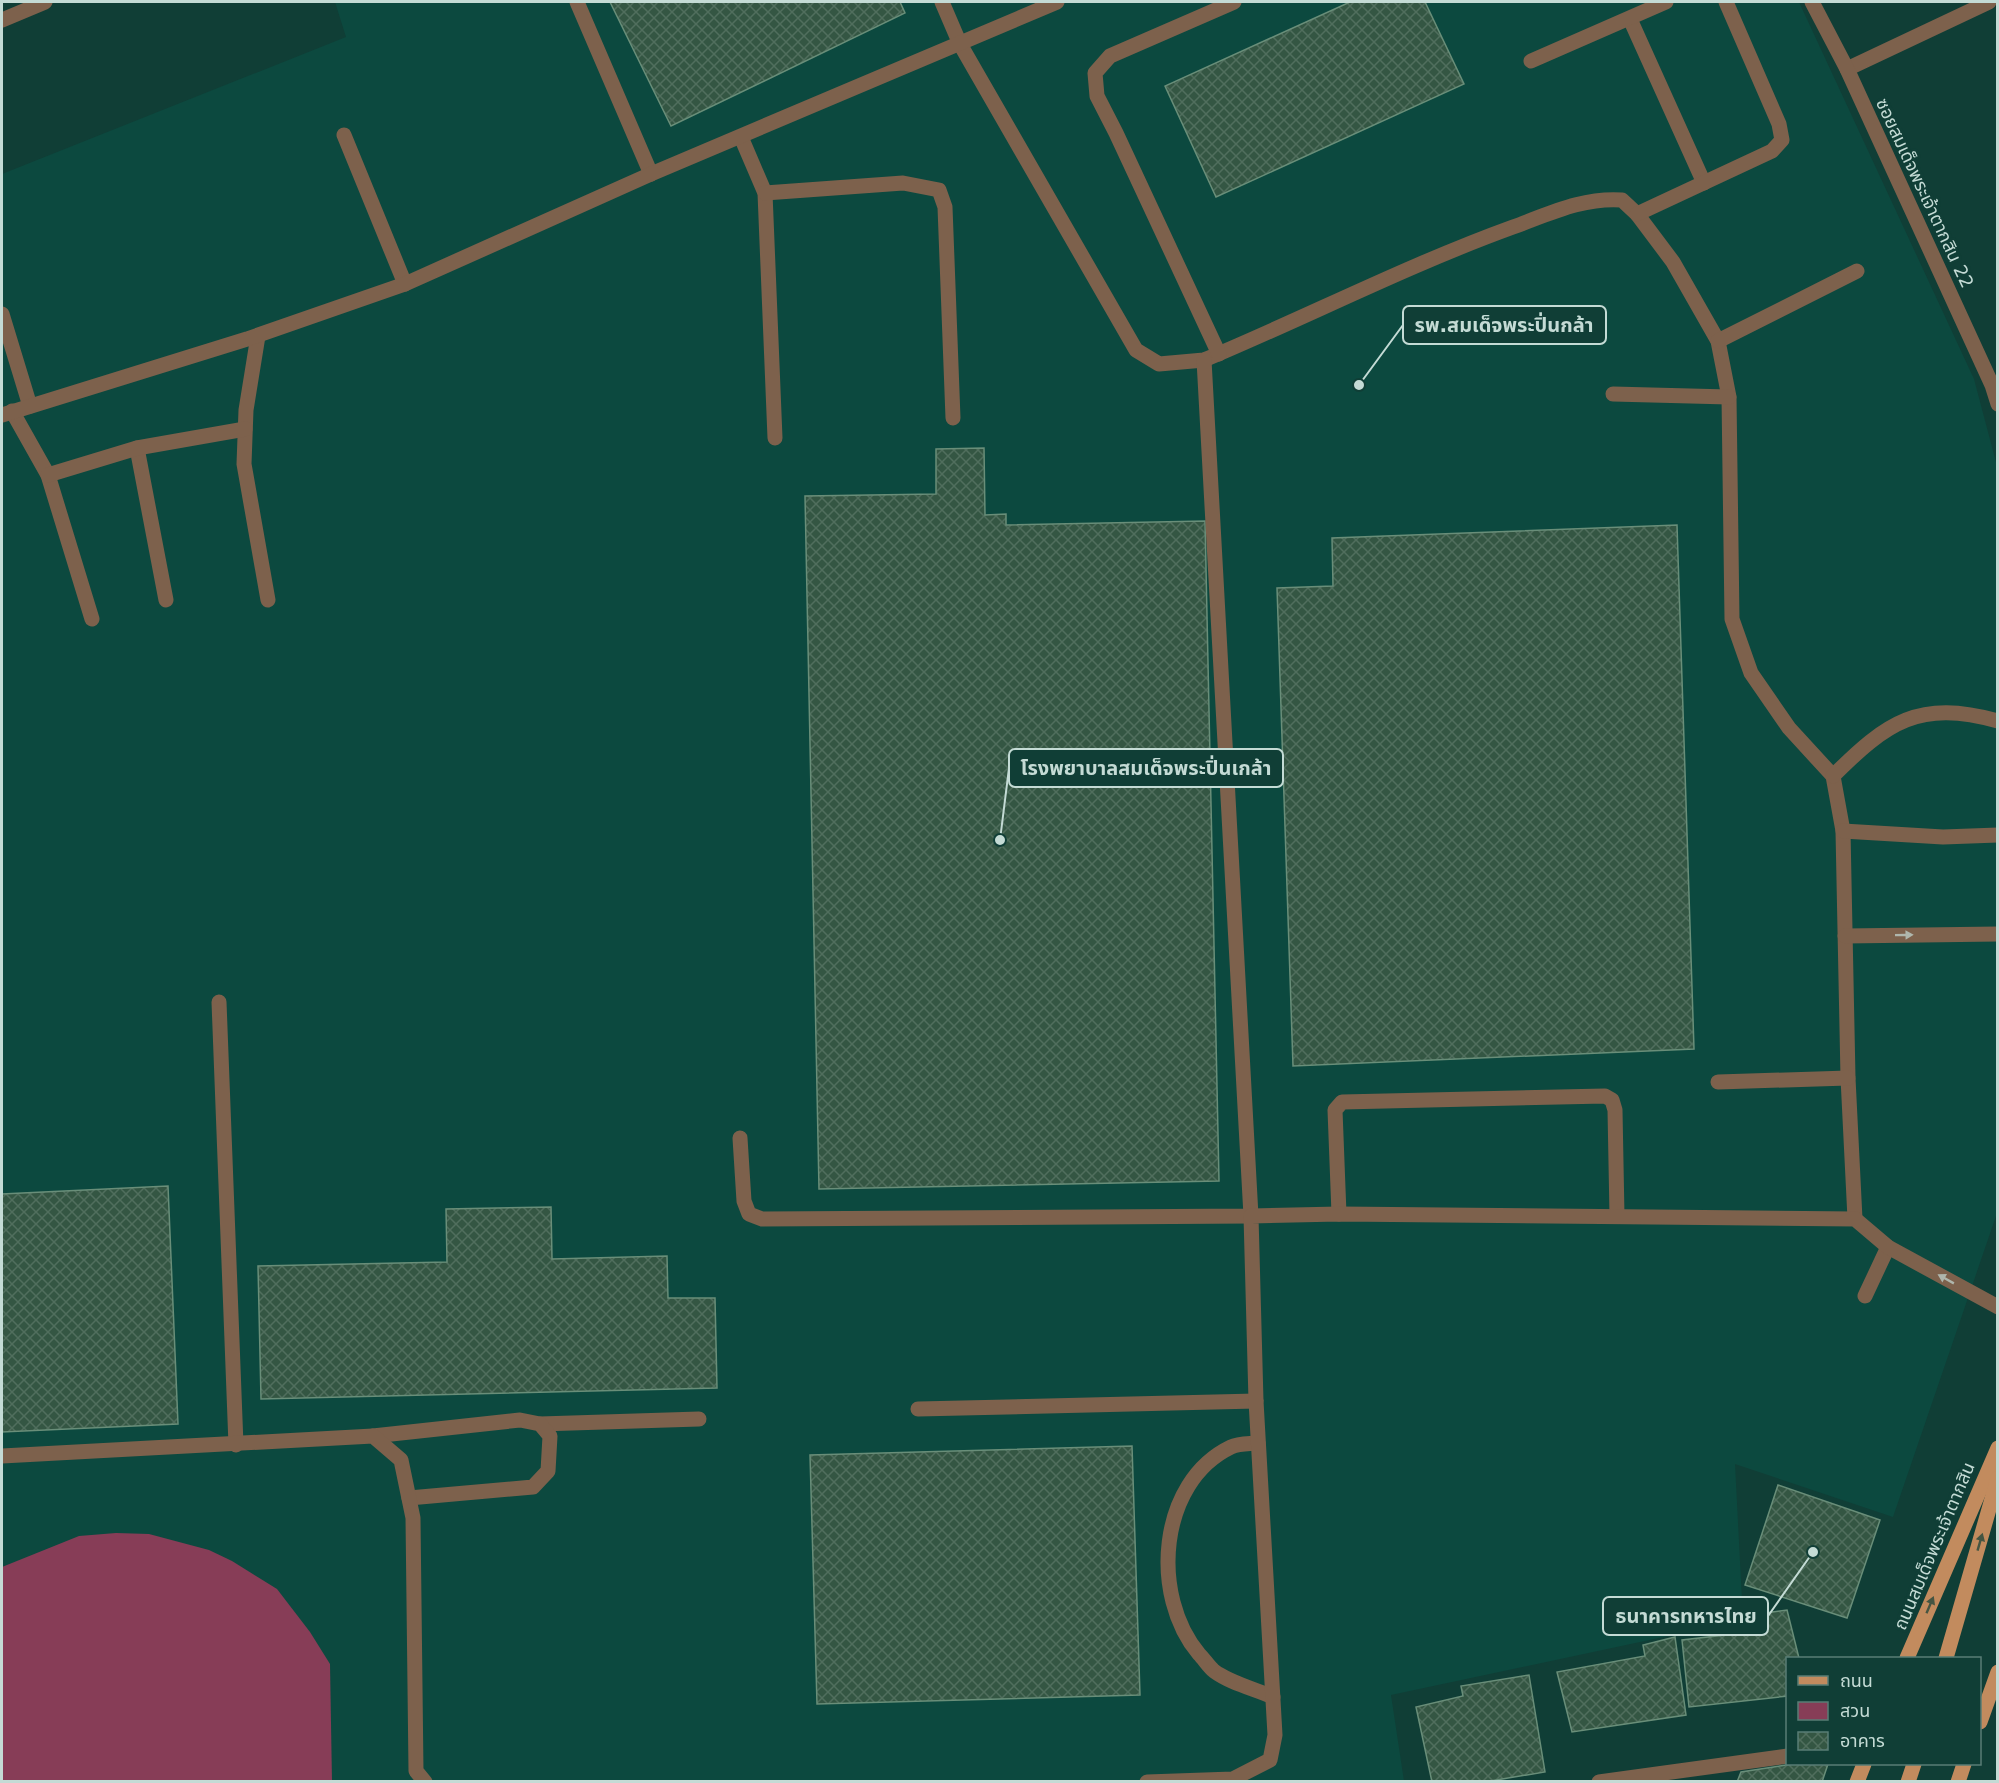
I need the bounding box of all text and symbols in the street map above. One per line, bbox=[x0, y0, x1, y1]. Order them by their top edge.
street label: ซอยสมเด็จพระเจ้าตากสิน 22 bbox=[1872, 95, 1978, 291]
callout: รพ.สมเด็จพระปิ่นกล้า bbox=[1403, 306, 1606, 344]
text: รพ.สมเด็จพระปิ่นกล้า bbox=[1415, 312, 1593, 337]
callout: โรงพยาบาลสมเด็จพระปิ่นเกล้า bbox=[1009, 749, 1283, 787]
text: โรงพยาบาลสมเด็จพระปิ่นเกล้า bbox=[1021, 755, 1271, 780]
one-way arrow bbox=[1894, 930, 1913, 940]
one-way arrow bbox=[1937, 1274, 1954, 1284]
street label: ถนนสมเด็จพระเจ้าตากสิน bbox=[1889, 1459, 1979, 1633]
one-way arrow bbox=[1976, 1533, 1985, 1551]
one-way arrow bbox=[1925, 1595, 1935, 1613]
callout: ธนาคารทหารไทย bbox=[1603, 1597, 1768, 1635]
text: ธนาคารทหารไทย bbox=[1615, 1604, 1757, 1628]
legend bbox=[1786, 1657, 1981, 1765]
text: ถนน bbox=[1840, 1670, 1873, 1691]
text: สวน bbox=[1840, 1700, 1870, 1721]
text: อาคาร bbox=[1840, 1730, 1885, 1751]

